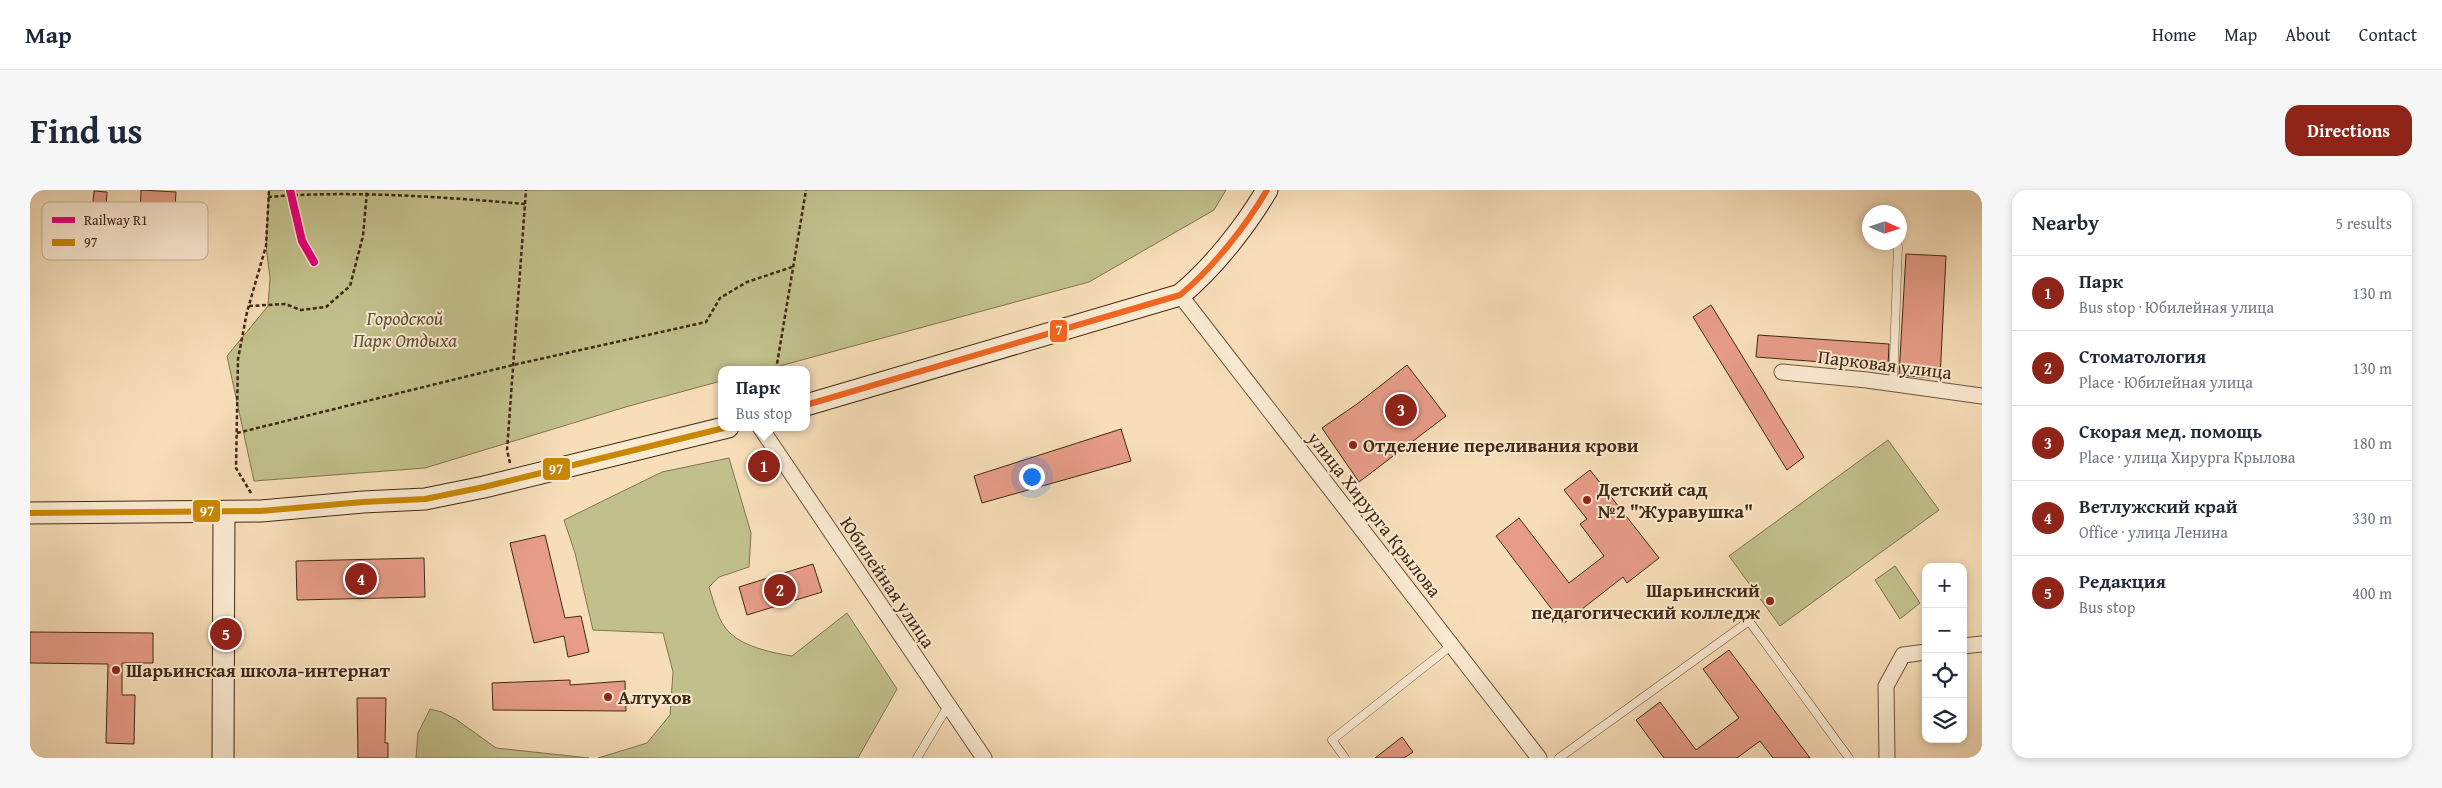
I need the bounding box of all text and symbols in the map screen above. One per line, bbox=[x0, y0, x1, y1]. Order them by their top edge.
text: Map bbox=[25, 17, 72, 52]
text: Home bbox=[2152, 21, 2196, 48]
text: Map bbox=[2224, 21, 2257, 48]
text: About bbox=[2285, 21, 2331, 48]
text: Contact bbox=[2359, 21, 2417, 48]
text: Find us bbox=[30, 105, 143, 156]
button: Directions bbox=[2285, 105, 2412, 156]
legend bbox=[42, 202, 208, 260]
north arrow bbox=[1862, 205, 1907, 250]
text: Nearby bbox=[2032, 207, 2099, 238]
text: Railway R1 bbox=[84, 210, 148, 230]
text: 5 results bbox=[2335, 211, 2392, 235]
text: 97 bbox=[84, 232, 98, 252]
text: Парк bbox=[2079, 267, 2123, 295]
text: 1 bbox=[2044, 281, 2052, 305]
text: 130 m bbox=[2352, 281, 2392, 305]
text: Bus stop · Юбилейная улица bbox=[2079, 295, 2274, 319]
park label: Городской Парк Отдыха bbox=[353, 304, 457, 354]
line badge: 7 bbox=[1049, 319, 1068, 343]
text: 7 bbox=[1055, 320, 1063, 340]
street label: Парковая улица bbox=[1816, 342, 1954, 386]
text: Стоматология bbox=[2079, 342, 2206, 370]
text: 2 bbox=[2044, 356, 2052, 380]
text: 130 m bbox=[2352, 356, 2392, 380]
popup bbox=[718, 366, 810, 431]
text: Place · Юбилейная улица bbox=[2079, 370, 2253, 394]
text: Парк bbox=[736, 373, 780, 401]
pin: 3 bbox=[1385, 391, 1417, 429]
text: Bus stop bbox=[736, 401, 792, 425]
text: Скорая мед. помощь bbox=[2079, 417, 2262, 445]
street label: улица Хирурга Крылова bbox=[1301, 424, 1449, 603]
place label: Отделение переливания крови bbox=[1363, 431, 1639, 459]
text: 3 bbox=[2044, 431, 2052, 455]
text: 180 m bbox=[2352, 431, 2392, 455]
marker: Отделение переливания крови bbox=[1347, 439, 1359, 451]
text: Place · улица Хирурга Крылова bbox=[2079, 445, 2295, 469]
pin: 1 bbox=[748, 447, 780, 485]
line badge: 97 bbox=[542, 457, 571, 481]
text: 97 bbox=[549, 459, 563, 479]
your location bbox=[1019, 464, 1045, 490]
place label: Детский сад №2 "Журавушка" bbox=[1596, 475, 1753, 525]
text: Ветлужский край bbox=[2079, 492, 2238, 520]
marker: Детский сад №2 "Журавушка" bbox=[1581, 494, 1593, 506]
line badge: 97 bbox=[192, 499, 221, 523]
text: 97 bbox=[200, 501, 214, 521]
text: 4 bbox=[2044, 506, 2052, 530]
text: 330 m bbox=[2352, 506, 2392, 530]
street label: Юбилейная улица bbox=[834, 511, 942, 653]
text: Office · улица Ленина bbox=[2079, 520, 2228, 544]
pin: 4 bbox=[345, 560, 377, 598]
map controls bbox=[1922, 563, 1967, 743]
button: + bbox=[1922, 563, 1967, 608]
text: Редакция bbox=[2079, 567, 2166, 595]
pin: 2 bbox=[764, 571, 796, 609]
place label: Шарьинский педагогический колледж bbox=[1531, 576, 1761, 626]
text: 5 bbox=[2044, 581, 2052, 605]
text: 400 m bbox=[2352, 581, 2392, 605]
marker: Шарьинский педагогический колледж bbox=[1764, 595, 1776, 607]
text: Bus stop bbox=[2079, 595, 2135, 619]
button: − bbox=[1922, 608, 1967, 653]
pin: 5 bbox=[210, 615, 242, 653]
button: locate bbox=[1922, 653, 1967, 698]
place label: Шарьинская школа-интернат bbox=[126, 656, 391, 684]
marker: Шарьинская школа-интернат bbox=[110, 664, 122, 676]
place label: Алтухов bbox=[618, 683, 692, 711]
marker: Алтухов bbox=[602, 691, 614, 703]
button: layers bbox=[1922, 698, 1967, 743]

